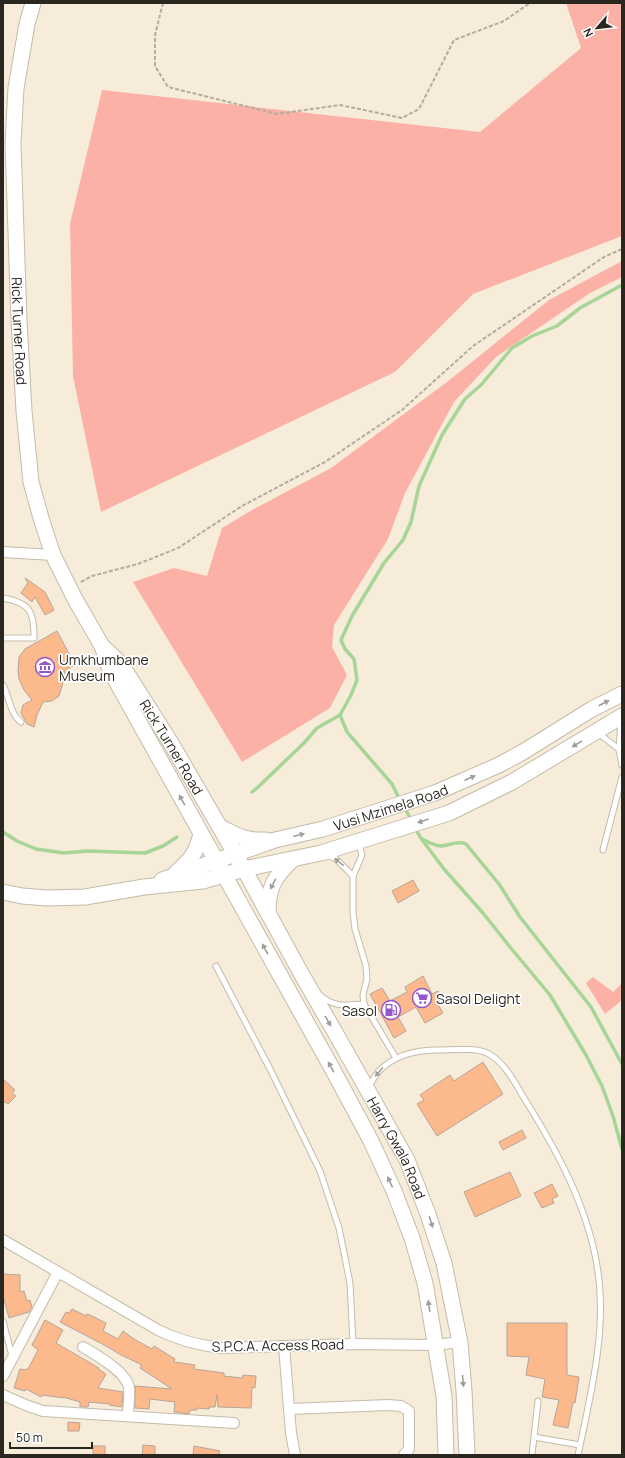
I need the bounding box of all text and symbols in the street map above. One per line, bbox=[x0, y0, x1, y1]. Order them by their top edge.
north arrow bbox=[577, 8, 617, 48]
text: N bbox=[579, 26, 596, 40]
street label: Rick Turner Road bbox=[8, 277, 32, 386]
place label: Umkhumbane Museum bbox=[59, 650, 149, 685]
museum icon: Umkhumbane Museum bbox=[34, 656, 56, 678]
street label: Rick Turner Road bbox=[136, 695, 208, 798]
one-way arrow bbox=[598, 700, 610, 706]
one-way arrow bbox=[571, 740, 583, 747]
one-way arrow bbox=[465, 774, 477, 780]
street label: Vusi Mzimela Road bbox=[331, 779, 451, 835]
one-way arrow bbox=[178, 794, 185, 806]
one-way arrow bbox=[416, 819, 428, 825]
one-way arrow bbox=[293, 832, 305, 838]
one-way arrow bbox=[333, 858, 344, 866]
one-way arrow bbox=[270, 878, 276, 890]
one-way arrow bbox=[262, 943, 268, 955]
supermarket icon: Sasol Delight bbox=[411, 987, 433, 1009]
place label: Sasol Delight bbox=[436, 989, 521, 1008]
fuel station icon: Sasol bbox=[380, 999, 402, 1021]
place label: Sasol bbox=[342, 1001, 377, 1020]
one-way arrow bbox=[325, 1015, 332, 1027]
one-way arrow bbox=[328, 1061, 334, 1072]
one-way arrow bbox=[375, 1067, 384, 1077]
street label: Harry Gwala Road bbox=[363, 1093, 431, 1202]
one-way arrow bbox=[387, 1177, 393, 1188]
one-way arrow bbox=[428, 1216, 434, 1228]
one-way arrow bbox=[426, 1300, 432, 1312]
street label: S.P.C.A. Access Road bbox=[212, 1334, 344, 1356]
one-way arrow bbox=[460, 1375, 467, 1387]
scale bar bbox=[10, 1424, 92, 1450]
text: 50 m bbox=[16, 1429, 43, 1446]

